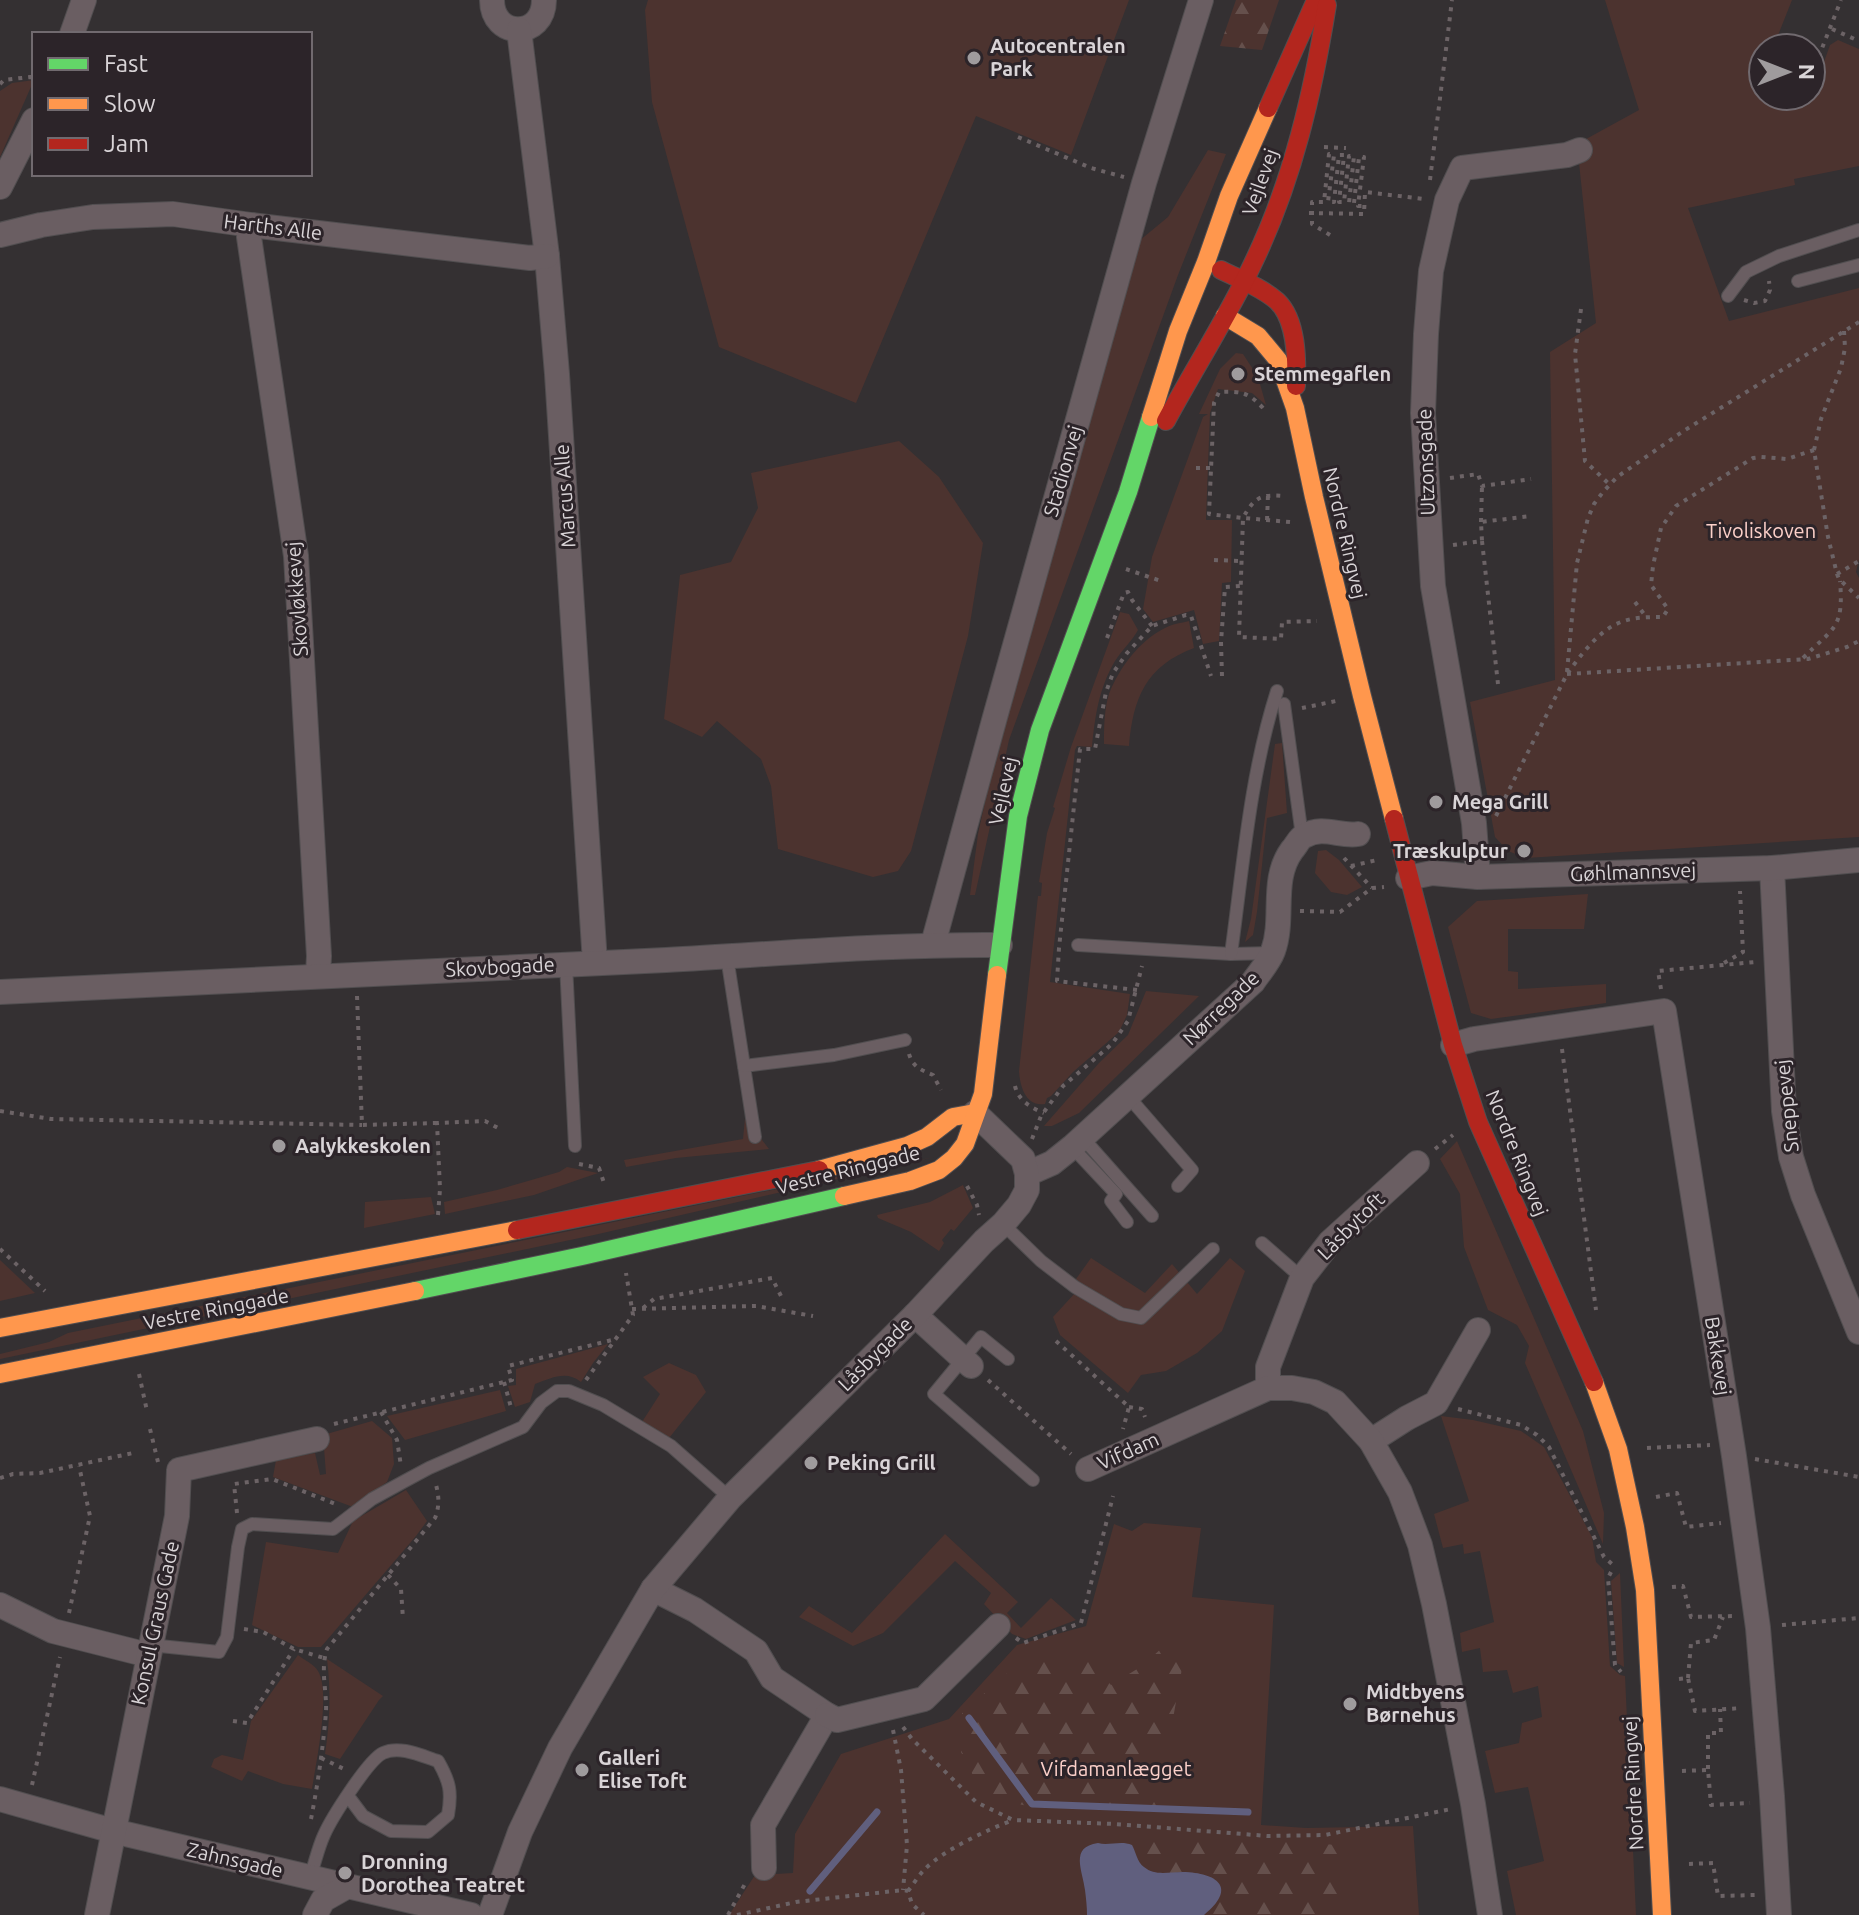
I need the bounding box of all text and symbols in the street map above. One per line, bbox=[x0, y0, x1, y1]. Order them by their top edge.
legend bbox=[32, 32, 312, 176]
north arrow bbox=[1747, 32, 1827, 112]
place label: Autocentralen Park bbox=[990, 34, 1126, 80]
marker: Autocentralen Park bbox=[965, 49, 983, 67]
text: Fast bbox=[104, 50, 148, 77]
text: N bbox=[1795, 64, 1820, 80]
text: Slow bbox=[104, 90, 156, 117]
text: Jam bbox=[104, 130, 149, 157]
street label: Vejlevej bbox=[1237, 145, 1282, 219]
street label: Harths Alle bbox=[223, 209, 324, 244]
place label: Stemmegaflen bbox=[1254, 362, 1391, 385]
marker: Stemmegaflen bbox=[1229, 365, 1247, 383]
street label: Utzonsgade bbox=[1412, 408, 1439, 516]
street label: Stadionvej bbox=[1039, 423, 1087, 519]
street label: Marcus Alle bbox=[549, 443, 580, 549]
street label: Nordre Ringvej bbox=[1319, 465, 1372, 601]
park label: Tivoliskoven bbox=[1706, 519, 1816, 542]
street label: Skovløkkevej bbox=[281, 541, 312, 657]
street label: Vejlevej bbox=[983, 754, 1022, 827]
place label: Mega Grill bbox=[1452, 790, 1548, 813]
marker: Mega Grill bbox=[1427, 793, 1445, 811]
place label: Træskulptur bbox=[1393, 839, 1509, 862]
marker: Træskulptur bbox=[1515, 842, 1533, 860]
street label: Gøhlmannsvej bbox=[1569, 858, 1697, 885]
street label: Skovbogade bbox=[445, 952, 555, 981]
street label: Nørregade bbox=[1178, 966, 1263, 1049]
street label: Sneppevej bbox=[1770, 1059, 1803, 1153]
street label: Nordre Ringvej bbox=[1482, 1086, 1553, 1219]
place label: Aalykkeskolen bbox=[295, 1134, 431, 1157]
marker: Aalykkeskolen bbox=[270, 1137, 288, 1155]
street label: Vestre Ringgade bbox=[774, 1141, 922, 1199]
street label: Låsbytoft bbox=[1312, 1187, 1389, 1264]
street label: Vestre Ringgade bbox=[141, 1283, 291, 1334]
street label: Låsbygade bbox=[833, 1312, 916, 1395]
street label: Bakkevej bbox=[1701, 1315, 1736, 1397]
street label: Vifdam bbox=[1093, 1427, 1162, 1474]
place label: Peking Grill bbox=[827, 1451, 936, 1474]
marker: Peking Grill bbox=[802, 1454, 820, 1472]
street label: Konsul Graus Gade bbox=[126, 1539, 183, 1707]
place label: Midtbyens Børnehus bbox=[1366, 1680, 1465, 1726]
marker: Midtbyens Børnehus bbox=[1341, 1695, 1359, 1713]
street label: Nordre Ringvej bbox=[1618, 1715, 1647, 1851]
place label: Galleri Elise Toft bbox=[598, 1746, 687, 1792]
park label: Vifdamanlægget bbox=[1040, 1757, 1192, 1780]
marker: Galleri Elise Toft bbox=[573, 1761, 591, 1779]
street label: Zahnsgade bbox=[185, 1837, 285, 1882]
place label: Dronning Dorothea Teatret bbox=[361, 1850, 525, 1896]
marker: Dronning Dorothea Teatret bbox=[336, 1864, 354, 1882]

